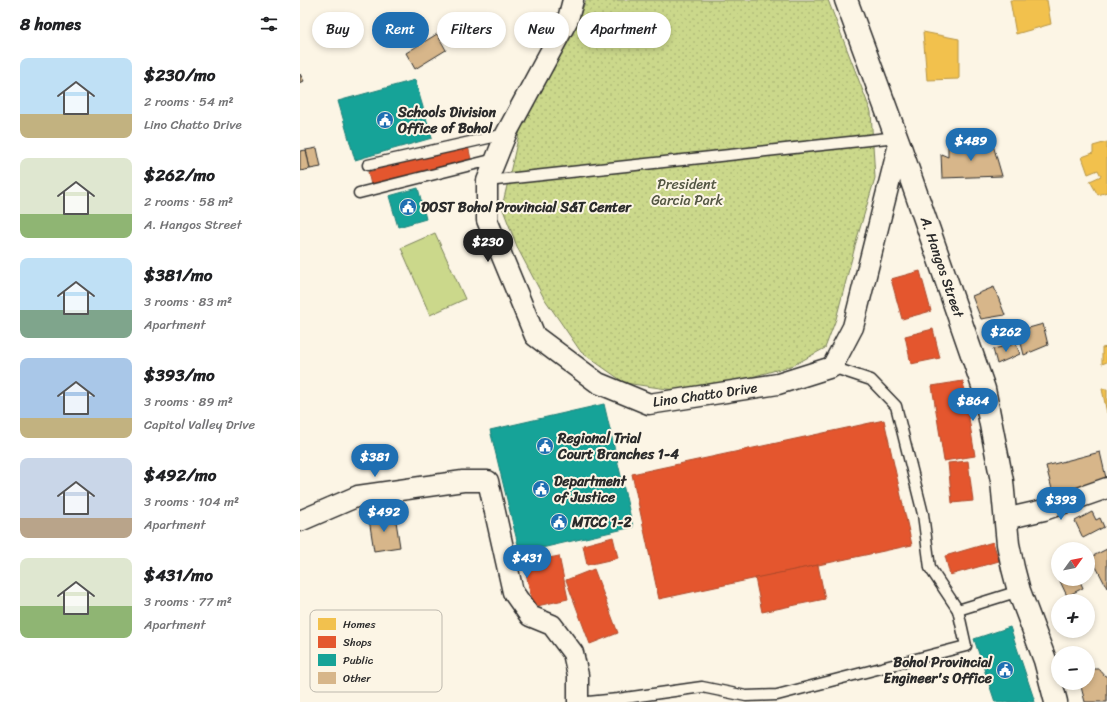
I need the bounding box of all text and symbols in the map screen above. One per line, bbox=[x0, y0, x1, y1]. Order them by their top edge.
text: 8 homes bbox=[20, 9, 81, 39]
chip: Buy bbox=[312, 12, 364, 48]
chip: Rent bbox=[372, 12, 429, 48]
chip: Filters bbox=[437, 12, 506, 48]
chip: New bbox=[514, 12, 569, 48]
chip: Apartment bbox=[577, 12, 671, 48]
icon: filters bbox=[258, 13, 280, 35]
text: $230/mo bbox=[144, 60, 215, 90]
icon: home bbox=[52, 74, 100, 122]
text: 2 rooms · 54 m² bbox=[144, 90, 234, 113]
place label: Schools Division Office of Bohol bbox=[397, 100, 497, 141]
public building icon: Schools Division Office of Bohol bbox=[375, 110, 395, 130]
text: Lino Chatto Drive bbox=[144, 113, 242, 136]
pin: $489 bbox=[947, 128, 995, 162]
text: $489 bbox=[955, 129, 987, 152]
text: $262/mo bbox=[144, 160, 215, 190]
park label: President Garcia Park bbox=[651, 172, 723, 213]
icon: home bbox=[52, 174, 100, 222]
text: 2 rooms · 58 m² bbox=[144, 190, 233, 213]
place label: DOST Bohol Provincial S&T Center bbox=[421, 195, 632, 220]
public building icon: DOST Bohol Provincial S&T Center bbox=[398, 197, 418, 217]
street label: A. Hangos Street bbox=[913, 212, 971, 322]
text: A. Hangos Street bbox=[144, 213, 242, 236]
pin: $230 bbox=[464, 229, 512, 263]
text: $230 bbox=[472, 230, 504, 253]
text: $381/mo bbox=[144, 260, 212, 290]
icon: home bbox=[52, 274, 100, 322]
text: 3 rooms · 83 m² bbox=[144, 290, 232, 313]
text: Apartment bbox=[144, 313, 205, 336]
pin: $262 bbox=[982, 319, 1030, 353]
text: $262 bbox=[990, 320, 1022, 343]
text: $393/mo bbox=[144, 360, 215, 390]
icon: home bbox=[52, 374, 100, 422]
street label: Lino Chatto Drive bbox=[651, 375, 759, 415]
pin: $864 bbox=[949, 388, 997, 422]
text: $864 bbox=[957, 389, 989, 412]
text: 3 rooms · 89 m² bbox=[144, 390, 233, 413]
text: Capitol Valley Drive bbox=[144, 413, 255, 436]
place label: Regional Trial Court Branches 1-4 bbox=[557, 426, 679, 467]
public building icon: Regional Trial Court Branches 1-4 bbox=[535, 436, 555, 456]
pin: $381 bbox=[351, 444, 399, 478]
text: $381 bbox=[360, 445, 390, 468]
text: $492/mo bbox=[144, 460, 216, 490]
place label: Department of Justice bbox=[554, 469, 627, 510]
icon: home bbox=[52, 474, 100, 522]
public building icon: Department of Justice bbox=[531, 479, 551, 499]
pin: $393 bbox=[1037, 487, 1085, 521]
text: $393 bbox=[1045, 488, 1077, 511]
text: 3 rooms · 104 m² bbox=[144, 490, 239, 513]
pin: $492 bbox=[360, 499, 408, 533]
text: $492 bbox=[368, 500, 400, 523]
place label: MTCC 1-2 bbox=[571, 510, 632, 535]
public building icon: MTCC 1-2 bbox=[549, 512, 569, 532]
text: Apartment bbox=[144, 513, 205, 536]
north arrow bbox=[1051, 542, 1095, 586]
map controls bbox=[1051, 542, 1095, 690]
pin: $431 bbox=[503, 545, 551, 579]
text: $431 bbox=[512, 546, 542, 569]
text: $431/mo bbox=[144, 560, 213, 590]
icon: home bbox=[52, 574, 100, 622]
text: 3 rooms · 77 m² bbox=[144, 590, 232, 613]
button: + bbox=[1051, 594, 1095, 638]
legend bbox=[310, 610, 442, 692]
text: Apartment bbox=[144, 613, 205, 636]
text: Homes bbox=[343, 615, 376, 634]
text: Shops bbox=[343, 633, 372, 652]
button: − bbox=[1051, 646, 1095, 690]
place label: Bohol Provincial Engineer's Office bbox=[884, 650, 993, 691]
text: Public bbox=[343, 651, 374, 670]
public building icon: Bohol Provincial Engineer's Office bbox=[995, 660, 1015, 680]
text: Other bbox=[343, 669, 371, 688]

